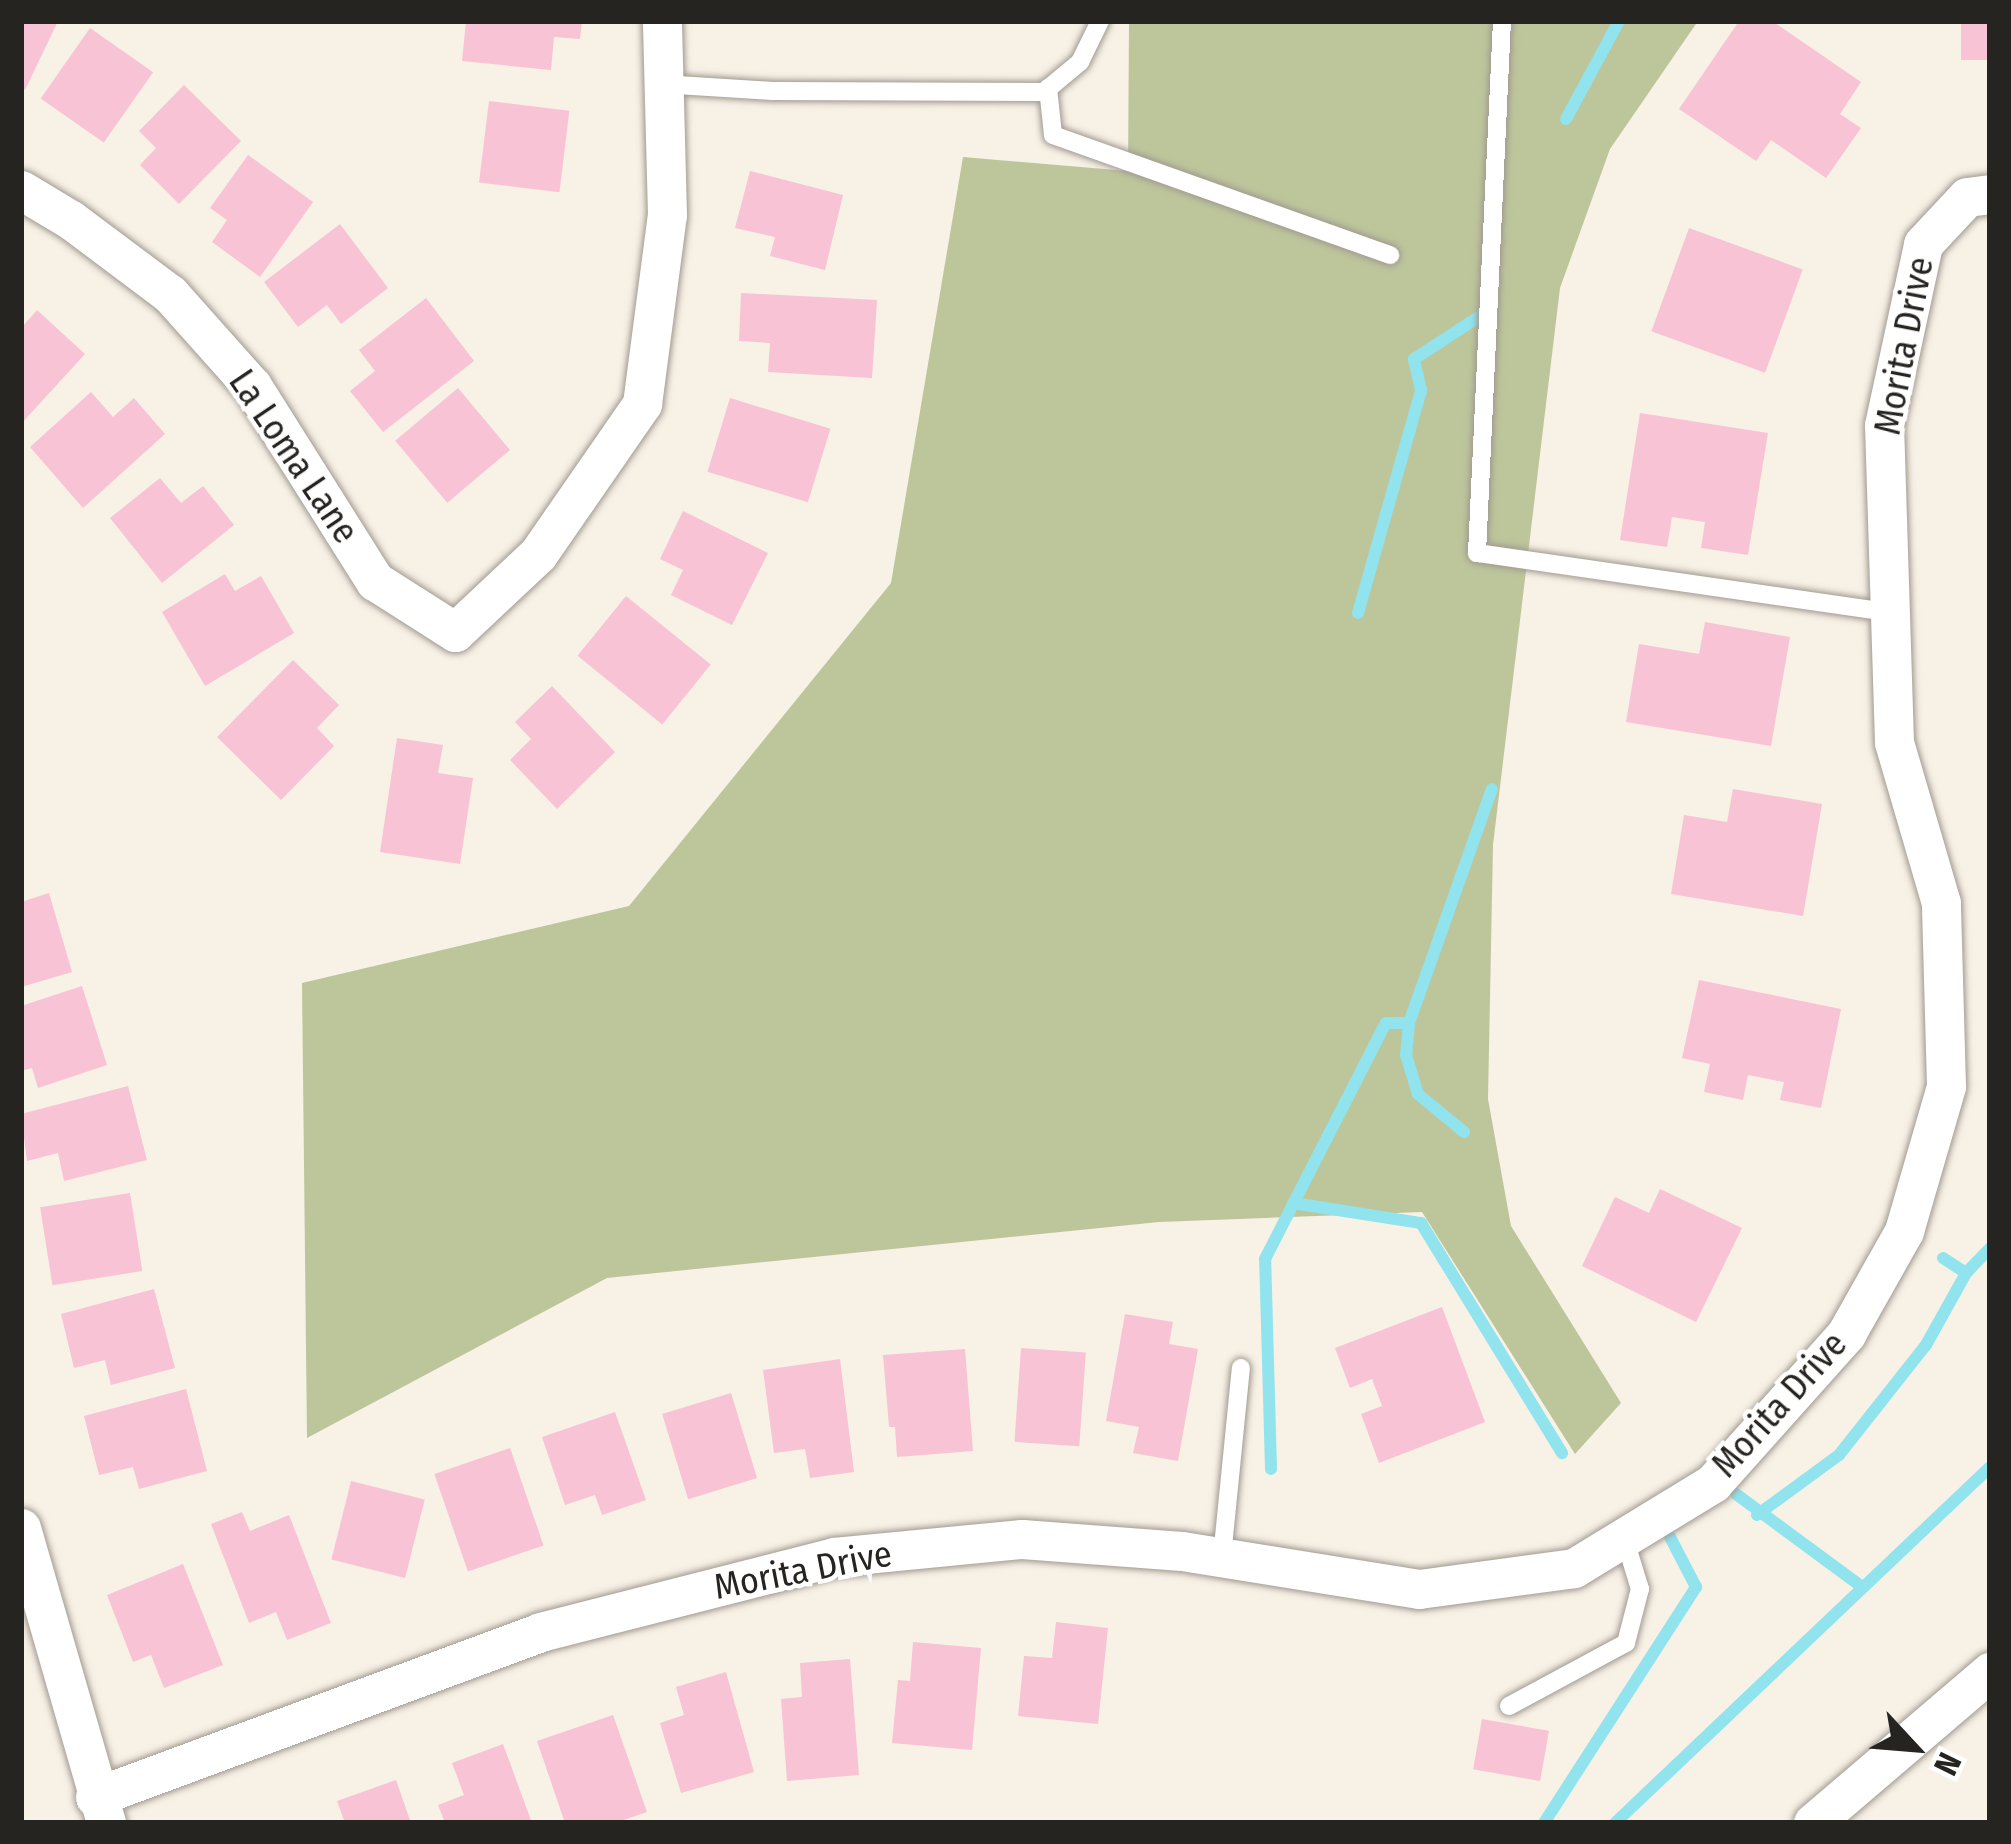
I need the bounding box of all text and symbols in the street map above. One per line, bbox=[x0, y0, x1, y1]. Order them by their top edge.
street label: Morita Drive bbox=[1867, 254, 1943, 438]
street label: La Loma Lane bbox=[219, 362, 367, 552]
street label: Morita Drive bbox=[1704, 1324, 1856, 1486]
street label: Morita Drive bbox=[711, 1533, 895, 1609]
north arrow bbox=[1855, 1688, 1975, 1808]
text: N bbox=[1925, 1746, 1970, 1781]

